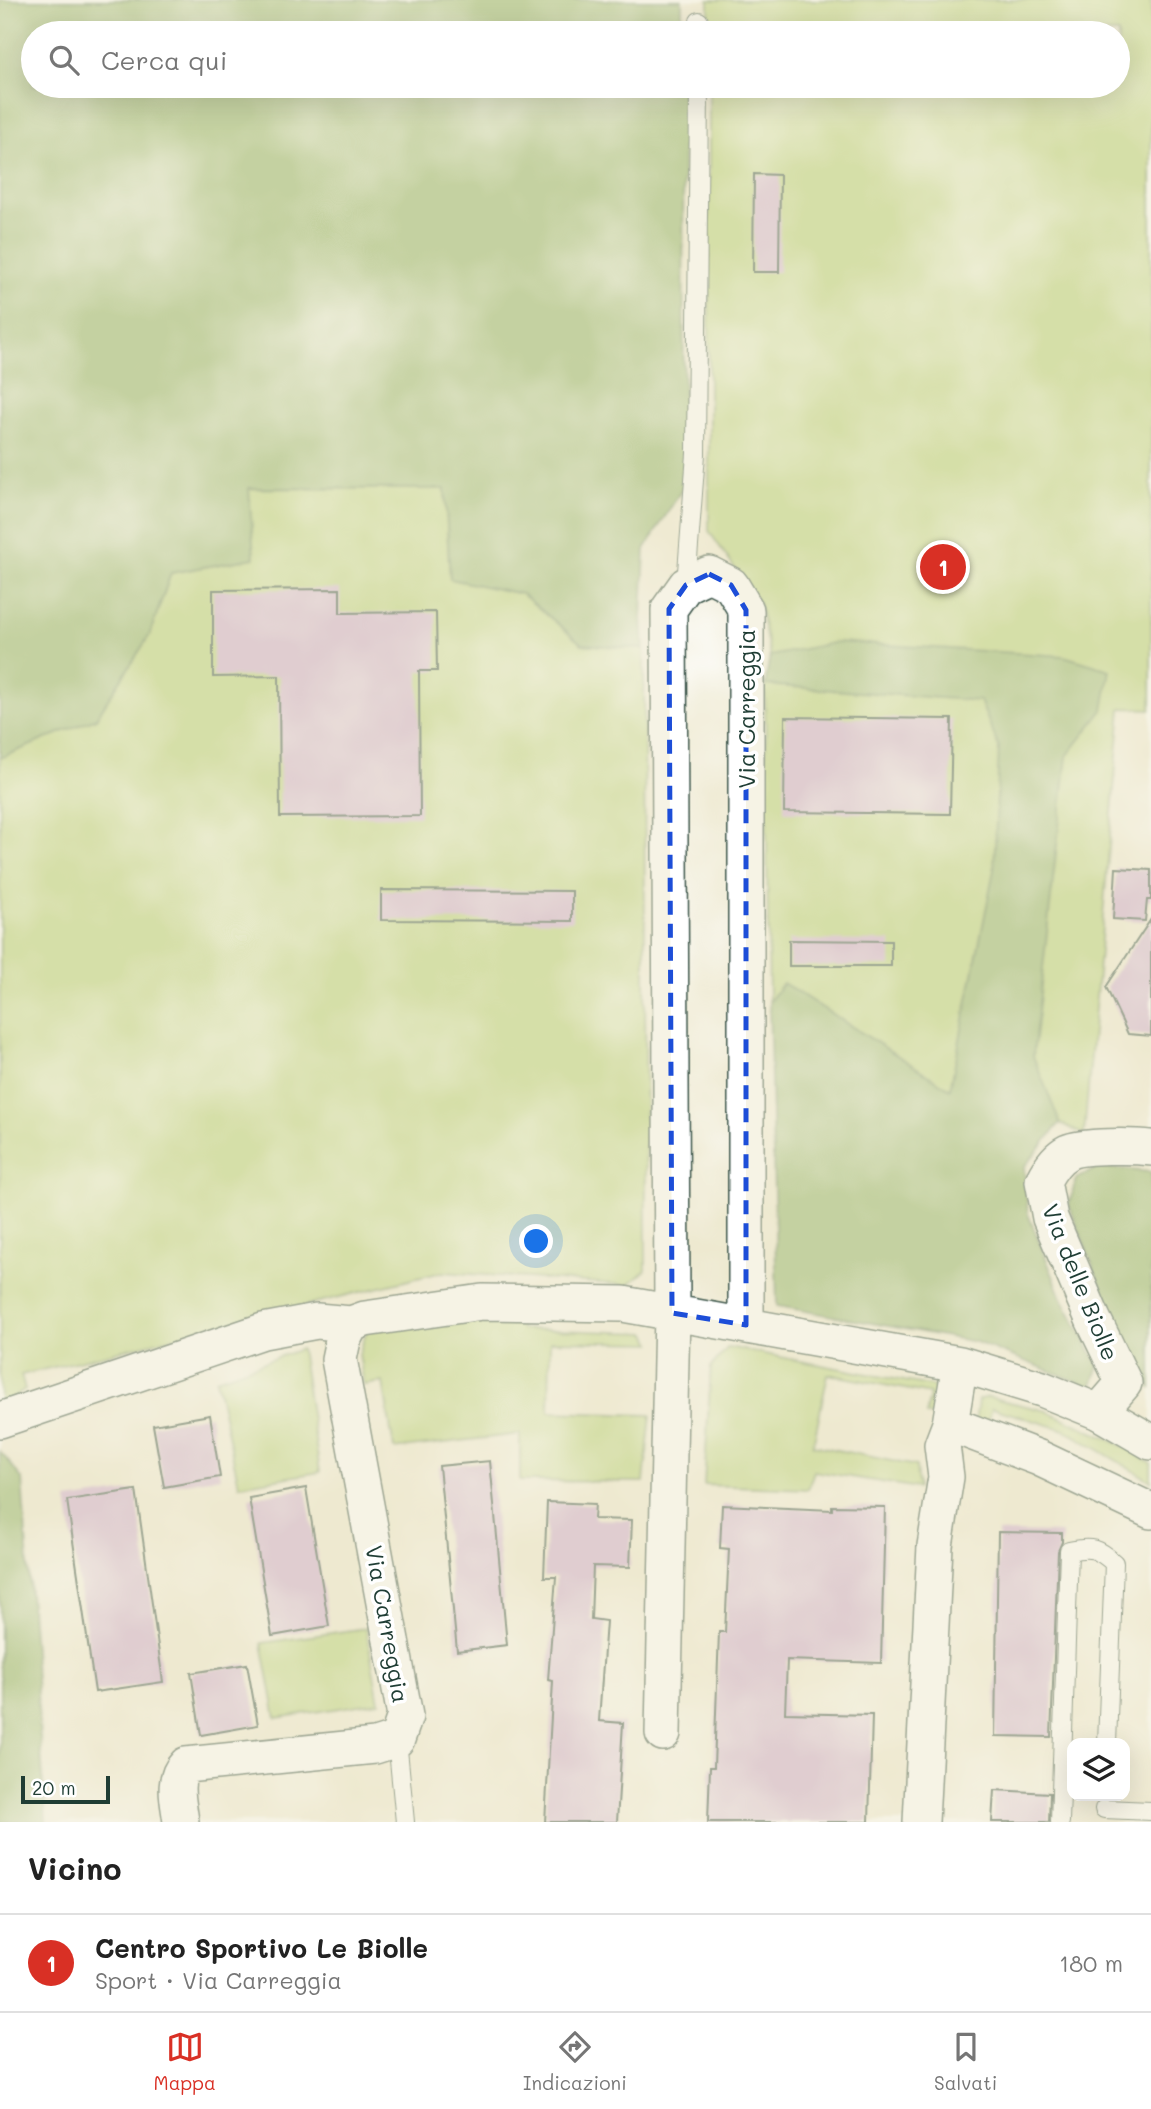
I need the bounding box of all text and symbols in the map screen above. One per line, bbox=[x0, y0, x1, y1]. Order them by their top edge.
search box bbox=[21, 21, 1130, 98]
icon: search bbox=[45, 41, 83, 79]
text: Cerca qui bbox=[101, 43, 227, 77]
pin: 1 bbox=[920, 541, 966, 593]
street label: Via Carreggia bbox=[731, 629, 761, 789]
street label: Via delle Biolle bbox=[1036, 1199, 1126, 1365]
your location bbox=[519, 1224, 553, 1258]
street label: Via Carreggia bbox=[359, 1543, 417, 1705]
map controls bbox=[1067, 1738, 1130, 1801]
button: layers bbox=[1067, 1738, 1130, 1801]
scale bar bbox=[21, 1773, 110, 1805]
text: 20 m bbox=[32, 1775, 76, 1800]
text: Vicino bbox=[28, 1848, 122, 1888]
text: Centro Sportivo Le Biolle bbox=[95, 1931, 428, 1965]
text: 1 bbox=[46, 1948, 56, 1978]
text: 180 m bbox=[1059, 1948, 1123, 1978]
text: Sport · Via Carreggia bbox=[95, 1965, 342, 1995]
tab: Mappa bbox=[154, 2028, 216, 2095]
tab: Indicazioni bbox=[523, 2028, 627, 2095]
tab: Salvati bbox=[934, 2028, 997, 2095]

